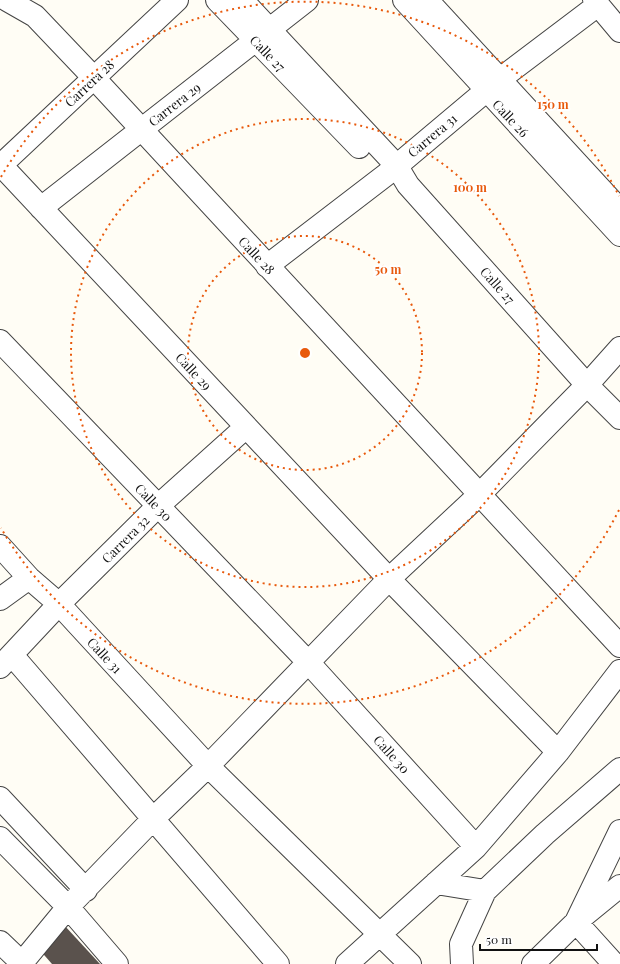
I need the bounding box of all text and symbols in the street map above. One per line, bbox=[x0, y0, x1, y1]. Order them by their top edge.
street label: Calle 27 bbox=[247, 31, 290, 75]
street label: Carrera 28 bbox=[61, 56, 118, 110]
street label: Carrera 29 bbox=[145, 78, 203, 130]
street label: Calle 26 bbox=[489, 96, 533, 141]
text: 150 m bbox=[537, 96, 569, 112]
street label: Carrera 31 bbox=[404, 109, 460, 161]
text: 100 m bbox=[453, 179, 487, 195]
street label: Calle 28 bbox=[235, 233, 279, 278]
text: 50 m bbox=[375, 261, 402, 277]
street label: Calle 27 bbox=[477, 263, 520, 308]
centre of rings bbox=[298, 346, 312, 360]
street label: Calle 29 bbox=[172, 349, 216, 393]
street label: Calle 30 bbox=[132, 479, 176, 525]
street label: Carrera 32 bbox=[98, 512, 152, 566]
street label: Calle 31 bbox=[84, 633, 126, 677]
street label: Calle 30 bbox=[370, 731, 414, 777]
scale bar bbox=[480, 926, 597, 952]
text: 50 m bbox=[486, 931, 512, 947]

